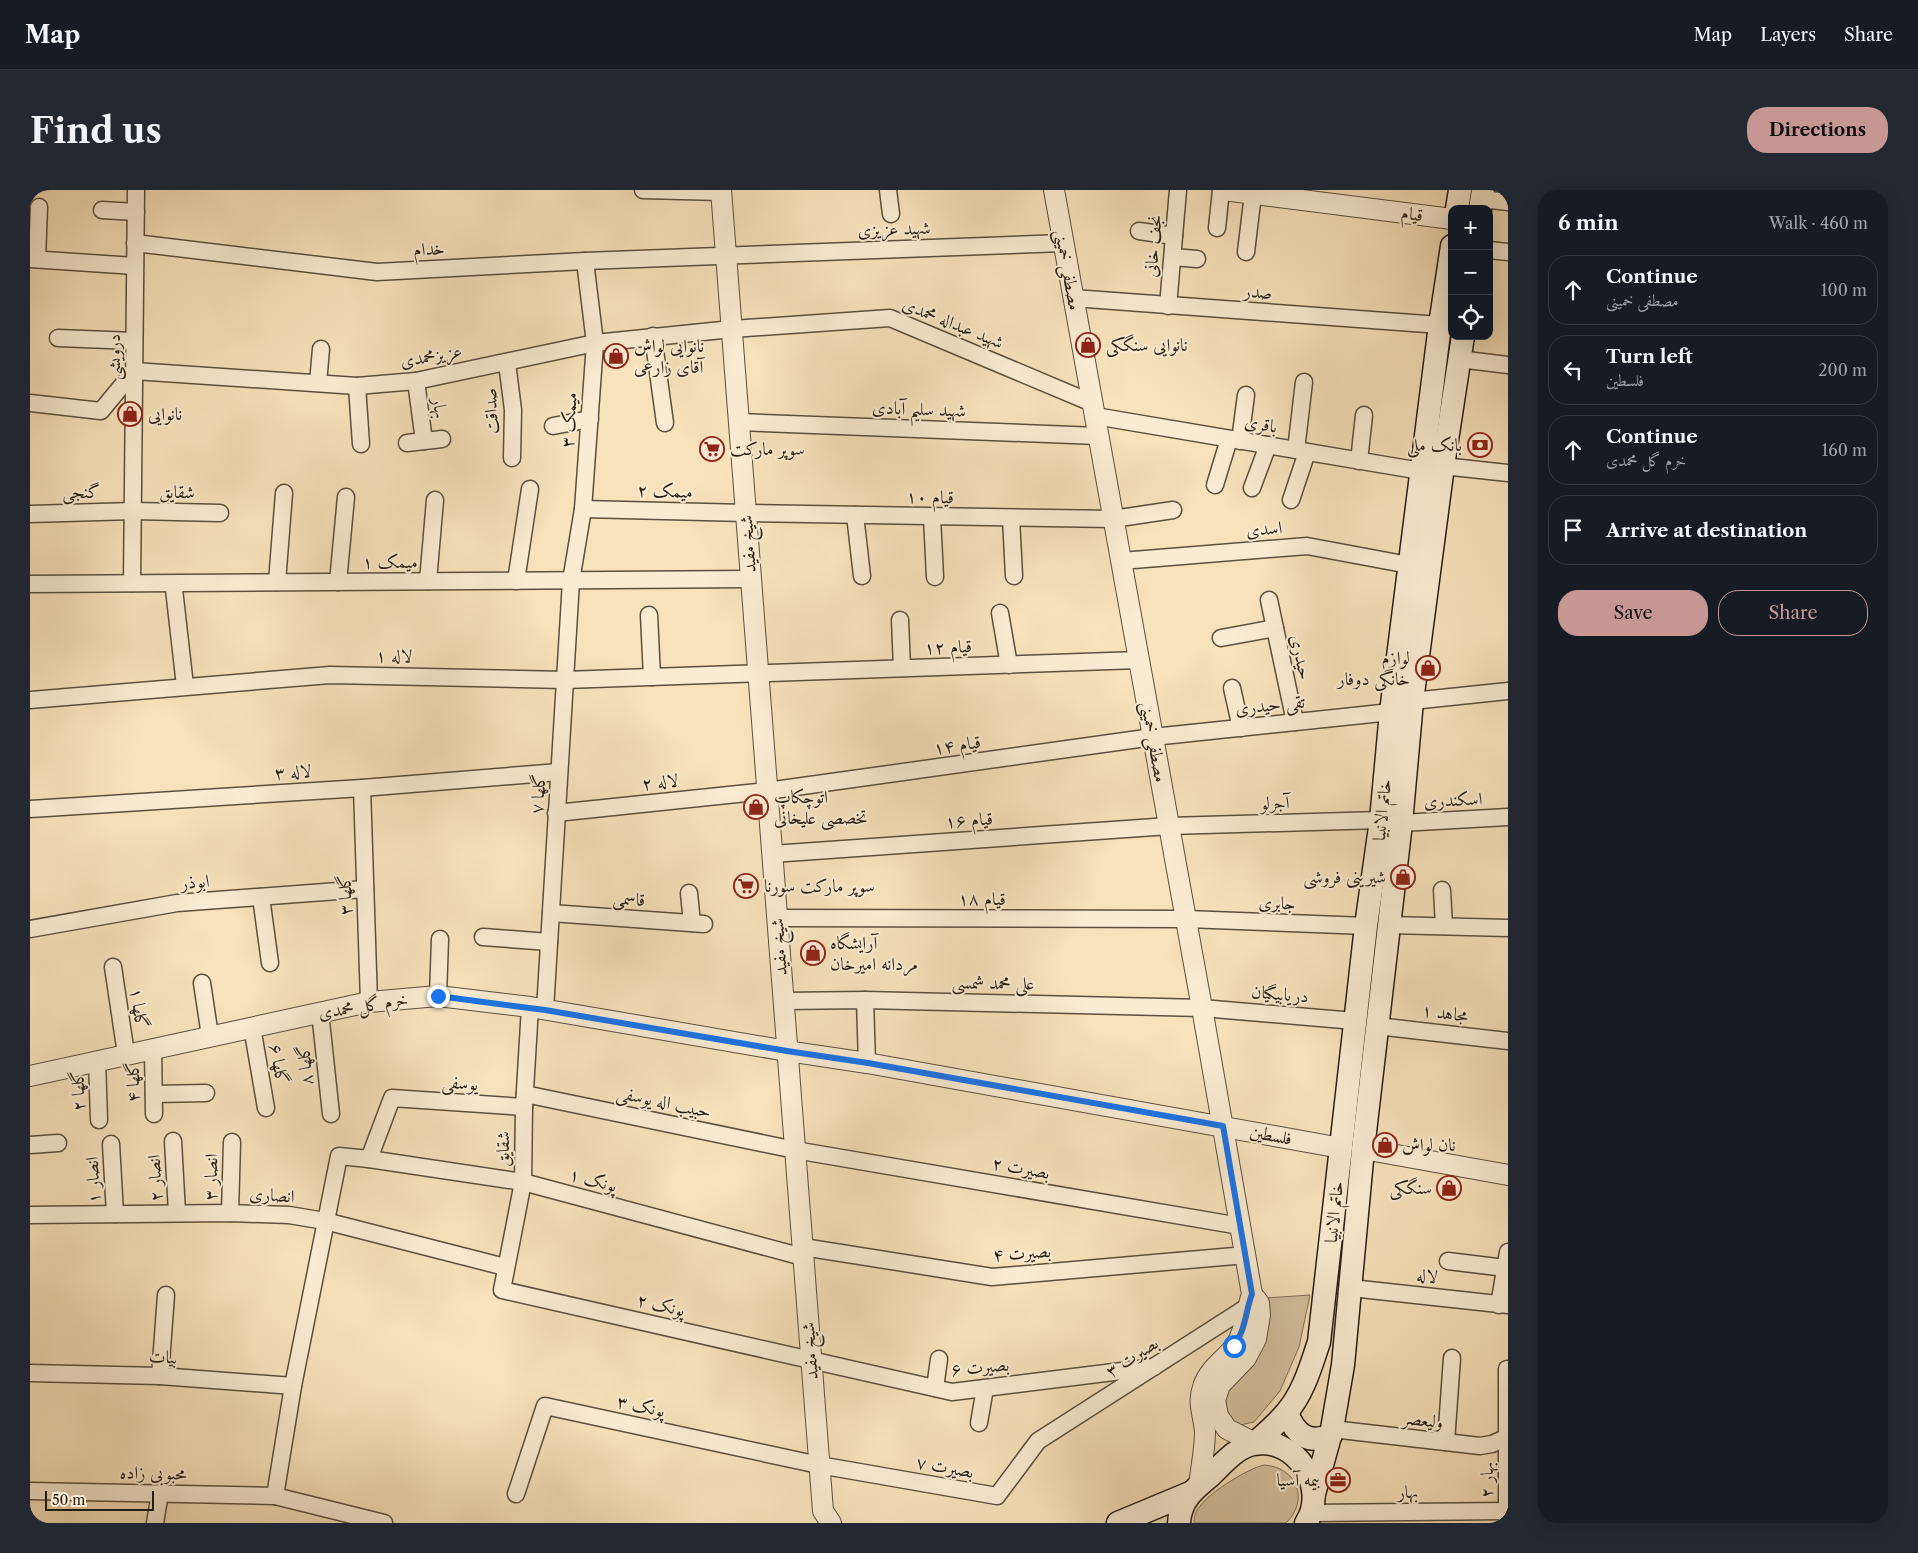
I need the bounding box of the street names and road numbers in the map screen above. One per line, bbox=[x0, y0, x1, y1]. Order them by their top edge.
street label: قیام bbox=[1399, 202, 1424, 231]
street label: نجف خانی bbox=[1139, 214, 1167, 278]
street label: شهید عزیزی bbox=[857, 217, 931, 243]
street label: مصطفی خمینی bbox=[1048, 228, 1086, 312]
street label: خدام bbox=[413, 237, 446, 266]
street label: صدر bbox=[1241, 280, 1273, 304]
street label: شهید عبداله محمدی bbox=[899, 293, 1007, 354]
street label: درویشی bbox=[103, 334, 127, 380]
street label: عزیزمحمدی bbox=[398, 340, 464, 374]
street label: صداقت bbox=[479, 387, 503, 435]
street label: میمک ۳ bbox=[556, 392, 582, 448]
street label: بهار bbox=[426, 394, 452, 420]
street label: شهید سلیم آبادی bbox=[871, 396, 966, 429]
street label: باقری bbox=[1243, 410, 1279, 439]
street label: میمک ۲ bbox=[637, 479, 693, 503]
street label: گنجی bbox=[62, 481, 100, 504]
street label: شقایق bbox=[159, 481, 195, 503]
street label: قیام ۱۰ bbox=[906, 486, 954, 513]
street label: شیخ مفید bbox=[735, 514, 766, 573]
street label: اسدی bbox=[1245, 516, 1283, 542]
street label: میمک ۱ bbox=[362, 551, 418, 573]
street label: حیدری bbox=[1286, 632, 1316, 682]
street label: قیام ۱۲ bbox=[924, 635, 972, 664]
street label: لاله ۱ bbox=[375, 645, 413, 667]
street label: تقی حیدری bbox=[1234, 690, 1307, 722]
street label: مصطفی خمینی bbox=[1134, 700, 1172, 784]
street label: قیام ۱۴ bbox=[932, 731, 983, 764]
street label: لاله ۳ bbox=[274, 760, 312, 784]
street label: لاله ۲ bbox=[641, 769, 679, 795]
street label: گلها ۷ bbox=[526, 773, 550, 815]
street label: خاتم الانبیا bbox=[1368, 778, 1401, 842]
street label: اسکندری bbox=[1423, 787, 1483, 813]
street label: آجرلو bbox=[1258, 791, 1292, 815]
street label: قیام ۱۶ bbox=[944, 807, 994, 838]
street label: ابوذر bbox=[178, 870, 210, 894]
street label: گلها ۳ bbox=[333, 874, 357, 916]
street label: قاسمی bbox=[612, 887, 646, 912]
street label: قیام ۱۸ bbox=[958, 888, 1006, 915]
street label: جابری bbox=[1258, 891, 1296, 915]
street label: شیخ مفید bbox=[766, 917, 797, 976]
street label: علی محمد شمسی bbox=[951, 971, 1035, 997]
street label: دریابیگیان bbox=[1250, 981, 1310, 1007]
street label: گلها ۱ bbox=[125, 986, 153, 1030]
street label: خرم گل محمدی bbox=[317, 988, 410, 1029]
street label: مجاهد ۱ bbox=[1420, 999, 1470, 1027]
street label: گلها ۶ bbox=[265, 1042, 293, 1086]
street label: گلها ۸ bbox=[292, 1044, 318, 1086]
street label: گلها ۴ bbox=[122, 1062, 144, 1102]
street label: گلها ۲ bbox=[66, 1070, 90, 1112]
street label: یوسفی bbox=[441, 1071, 480, 1097]
street label: حبیب اله یوسفی bbox=[614, 1081, 713, 1125]
street label: فلسطین bbox=[1248, 1120, 1294, 1150]
street label: شقایق bbox=[492, 1131, 514, 1167]
street label: بصیرت ۲ bbox=[990, 1152, 1052, 1184]
street label: انصار ۳ bbox=[200, 1153, 222, 1201]
street label: انصار ۲ bbox=[143, 1154, 167, 1202]
street label: انصار ۱ bbox=[81, 1156, 105, 1204]
street label: پونک ۱ bbox=[566, 1163, 621, 1199]
street label: خاتم الانبیا bbox=[1320, 1180, 1353, 1244]
street label: انصاری bbox=[249, 1182, 295, 1208]
street label: بصیرت ۴ bbox=[992, 1240, 1052, 1266]
street label: لاله bbox=[1415, 1264, 1439, 1288]
street label: پونک ۲ bbox=[634, 1289, 689, 1324]
street label: شیخ مفید bbox=[797, 1321, 828, 1380]
street label: بصیرت ۳ bbox=[1102, 1332, 1162, 1382]
street label: بیات bbox=[148, 1345, 178, 1369]
street label: بصیرت ۶ bbox=[950, 1354, 1010, 1380]
street label: پونک ۳ bbox=[614, 1390, 669, 1424]
street label: ولیعصر bbox=[1399, 1406, 1444, 1434]
street label: بصیرت ۷ bbox=[914, 1451, 976, 1483]
street label: محبوبی زاده bbox=[119, 1461, 187, 1487]
street label: بهار ۲ bbox=[1476, 1462, 1499, 1498]
street label: بهار bbox=[1395, 1481, 1419, 1504]

